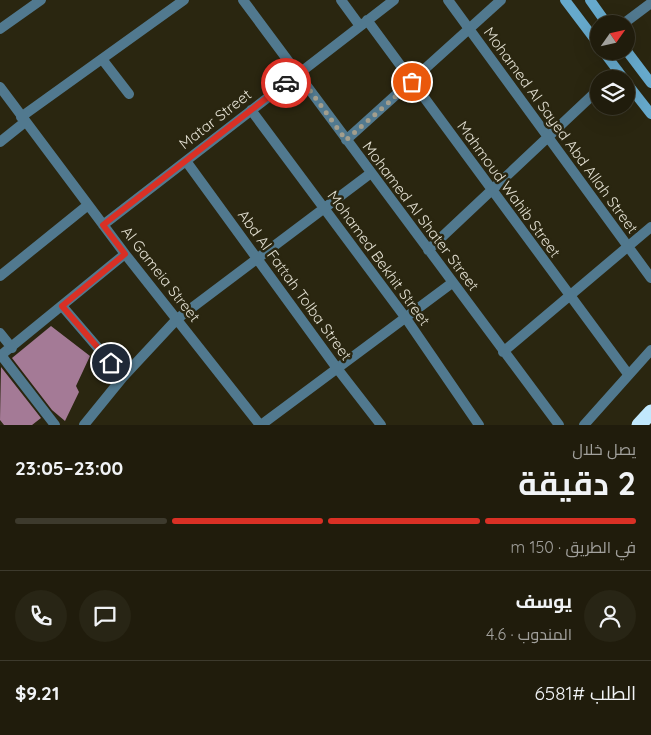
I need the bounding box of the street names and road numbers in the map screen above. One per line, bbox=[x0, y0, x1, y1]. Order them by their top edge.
street label: Mohamed Al Sayed Abd Allah Street bbox=[480, 23, 642, 237]
street label: Matar Street bbox=[175, 85, 255, 153]
street label: Mahmoud Wahib Street bbox=[453, 117, 565, 261]
street label: Mohamed Al Shater Street bbox=[359, 138, 483, 294]
street label: Mohamed Bekhit Street bbox=[324, 187, 434, 329]
street label: Abd Al Fattah Tolba Street bbox=[234, 206, 356, 364]
street label: Al Gameia Street bbox=[118, 222, 204, 326]

